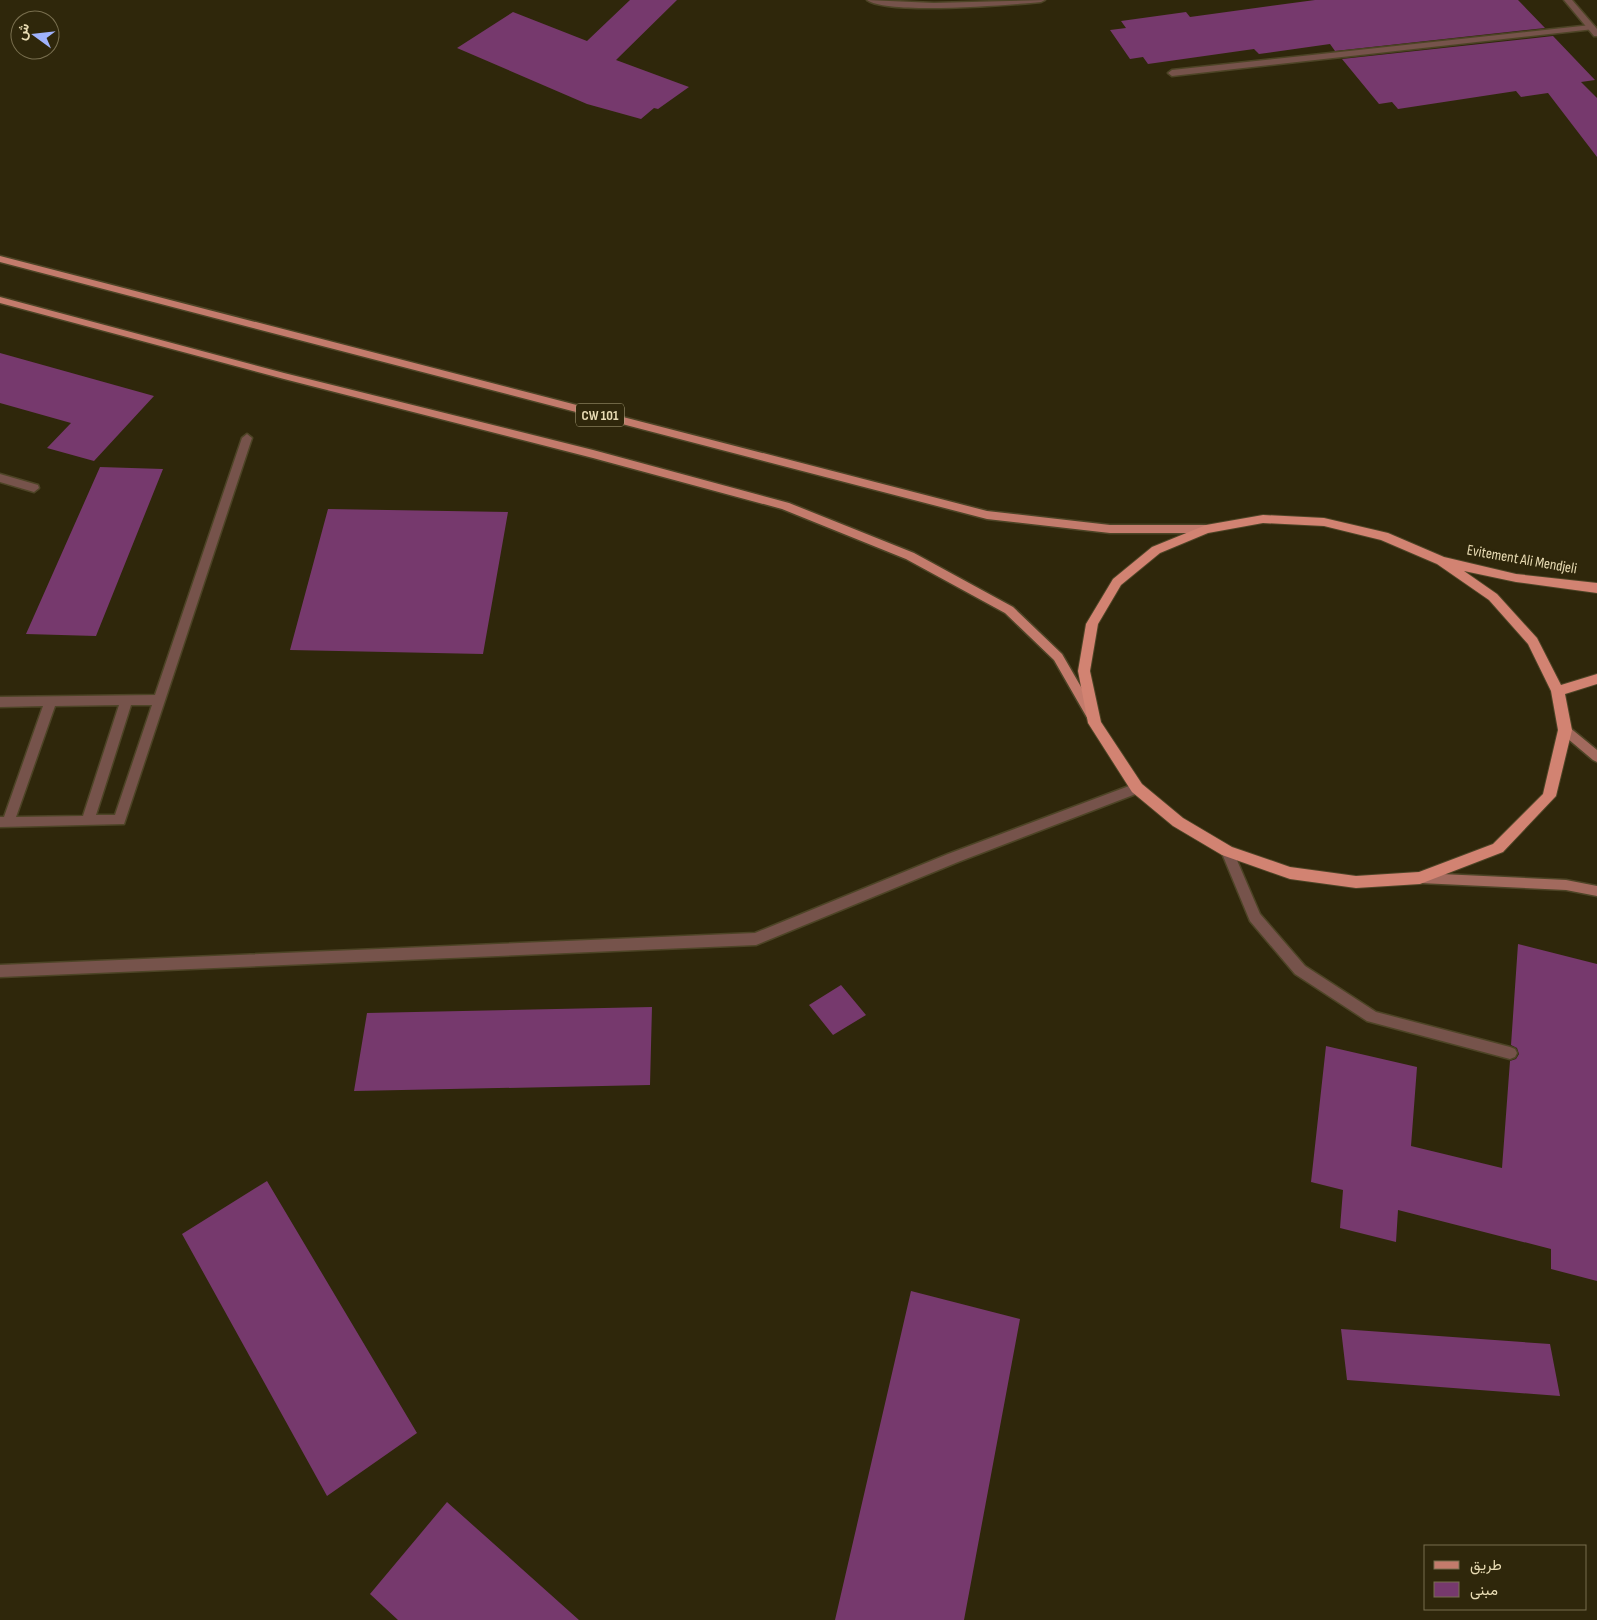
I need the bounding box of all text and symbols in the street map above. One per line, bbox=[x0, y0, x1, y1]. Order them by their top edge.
north arrow bbox=[10, 10, 60, 60]
text: ش bbox=[13, 21, 33, 42]
road number: CW 101 bbox=[576, 404, 624, 426]
street label: Evitement Ali Mendjeli bbox=[1465, 540, 1579, 579]
legend bbox=[1424, 1545, 1587, 1610]
text: طريق bbox=[1470, 1556, 1502, 1575]
text: مبنى bbox=[1470, 1581, 1498, 1600]

